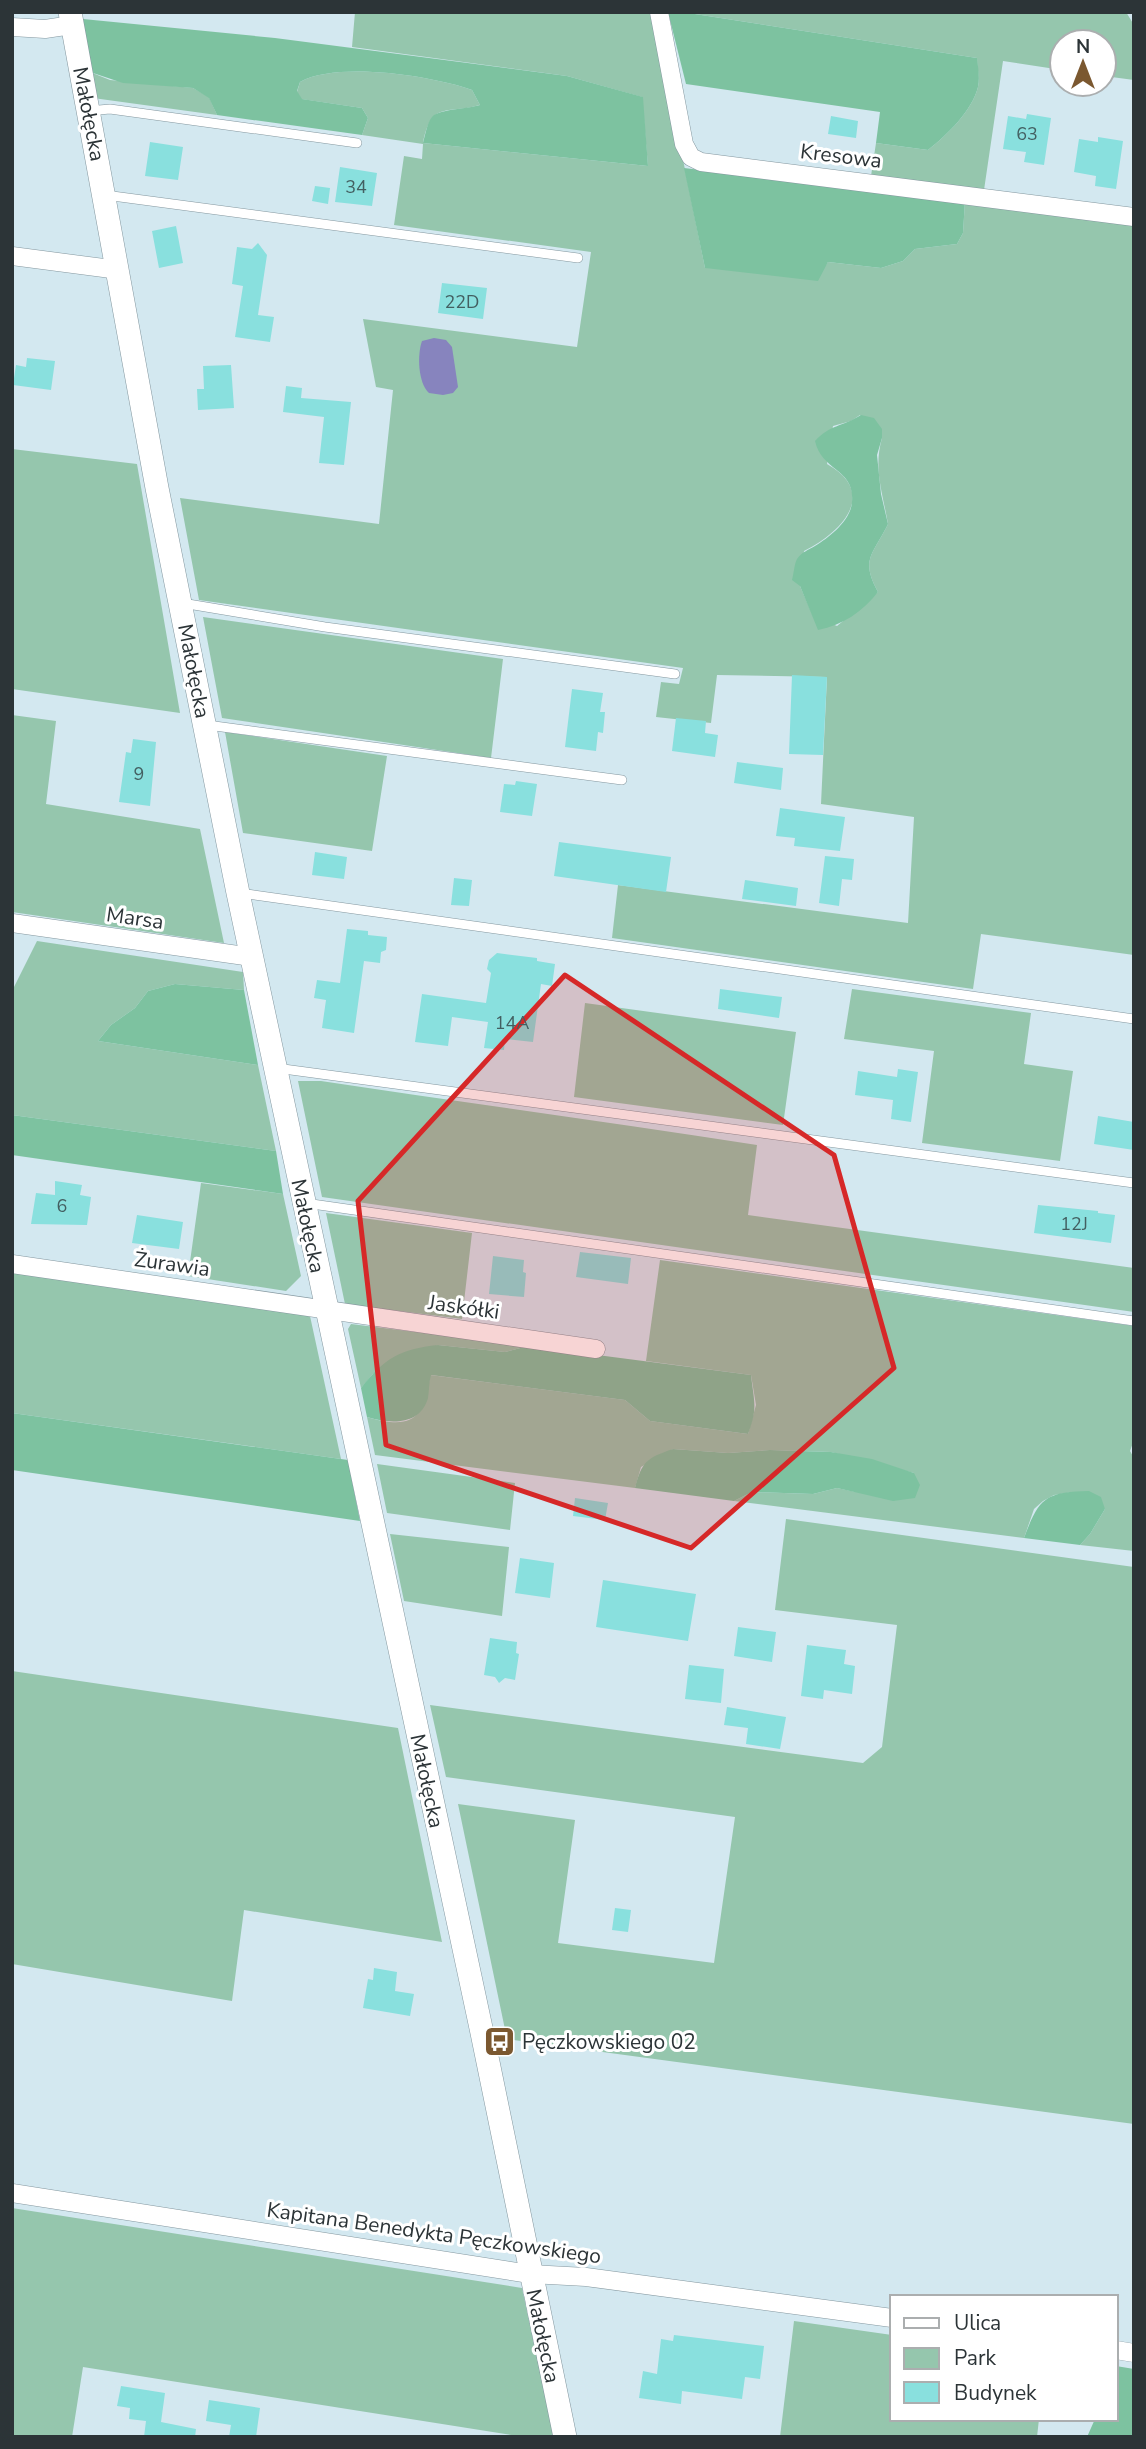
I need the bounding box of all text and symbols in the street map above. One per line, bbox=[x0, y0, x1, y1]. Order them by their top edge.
north arrow bbox=[1048, 28, 1118, 98]
text: N bbox=[1076, 34, 1090, 60]
street label: Małołęcka bbox=[66, 65, 112, 163]
house number: 63 bbox=[1016, 122, 1038, 146]
street label: Kresowa bbox=[799, 137, 883, 175]
house number: 34 bbox=[345, 175, 367, 199]
house number: 22D bbox=[445, 290, 479, 314]
street label: Małołęcka bbox=[171, 622, 217, 720]
house number: 9 bbox=[134, 762, 144, 786]
street label: Marsa bbox=[104, 900, 166, 936]
house number: 14A bbox=[495, 1011, 529, 1035]
street label: Małołęcka bbox=[284, 1176, 332, 1276]
house number: 6 bbox=[57, 1194, 67, 1218]
house number: 12J bbox=[1060, 1212, 1088, 1236]
street label: Żurawia bbox=[132, 1245, 212, 1283]
street label: Jaskółki bbox=[426, 1288, 501, 1326]
street label: Małołęcka bbox=[403, 1731, 451, 1831]
bus stop icon: Pęczkowskiego 02 bbox=[482, 2025, 516, 2059]
place label: Pęczkowskiego 02 bbox=[522, 2028, 696, 2056]
street label: Kapitana Benedykta Pęczkowskiego bbox=[265, 2196, 603, 2270]
street label: Małołęcka bbox=[519, 2286, 567, 2386]
legend bbox=[890, 2295, 1118, 2421]
text: Ulica bbox=[954, 2309, 1001, 2337]
text: Park bbox=[954, 2344, 996, 2372]
text: Budynek bbox=[954, 2379, 1037, 2407]

